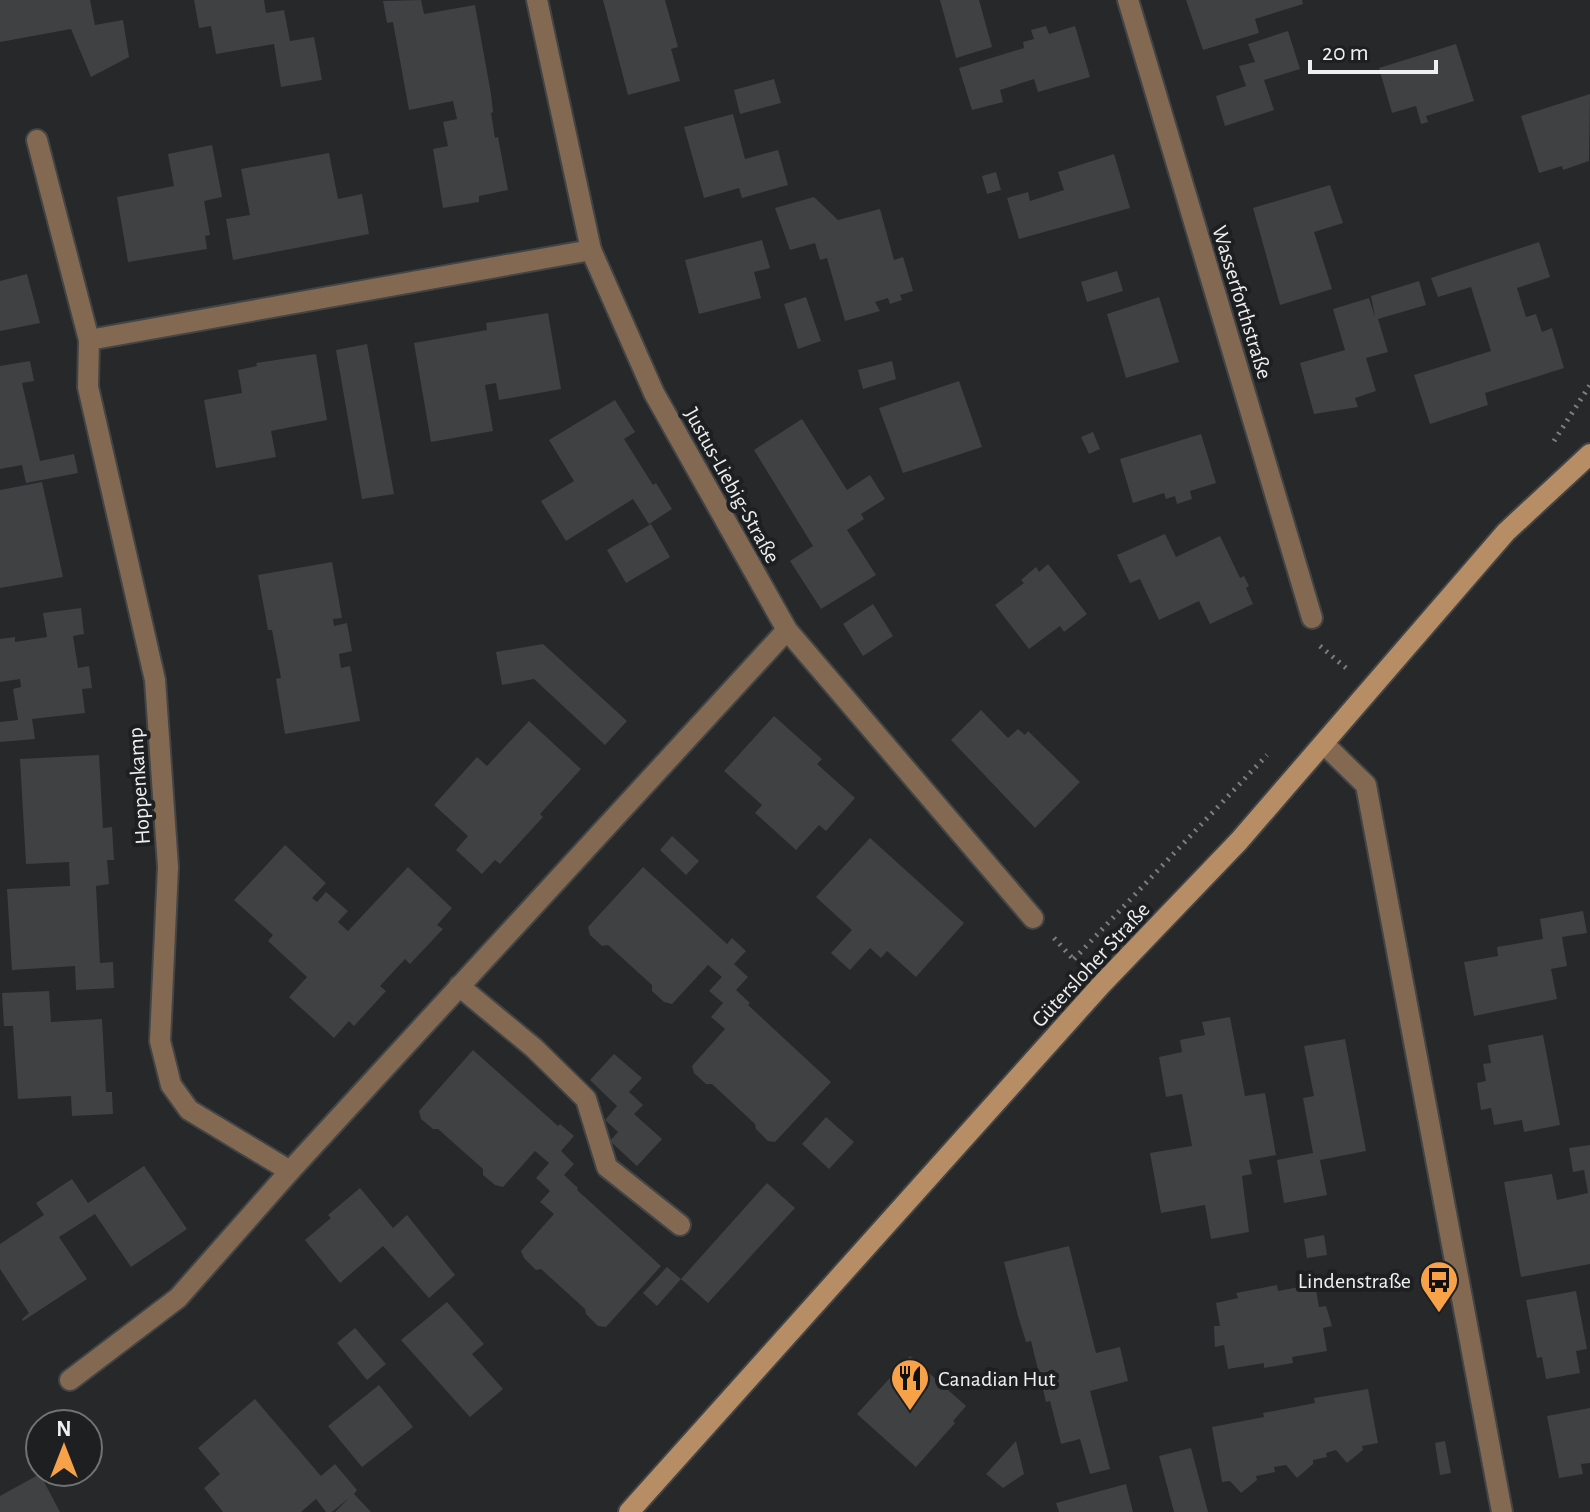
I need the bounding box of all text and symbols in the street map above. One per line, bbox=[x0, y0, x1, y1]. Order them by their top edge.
scale bar bbox=[1310, 24, 1436, 74]
text: 20 m bbox=[1322, 41, 1369, 65]
street label: Wasserforthstraße bbox=[1208, 223, 1276, 382]
street label: Justus-Liebig-Straße bbox=[680, 404, 784, 567]
street label: Hoppenkamp bbox=[124, 726, 154, 845]
street label: Gütersloher Straße bbox=[1028, 898, 1154, 1031]
bus stop icon: Lindenstraße bbox=[1418, 1259, 1460, 1314]
place label: Lindenstraße bbox=[1298, 1270, 1411, 1292]
restaurant icon: Canadian Hut bbox=[889, 1357, 931, 1412]
place label: Canadian Hut bbox=[938, 1368, 1056, 1390]
north arrow bbox=[24, 1408, 104, 1488]
text: N bbox=[56, 1418, 72, 1440]

